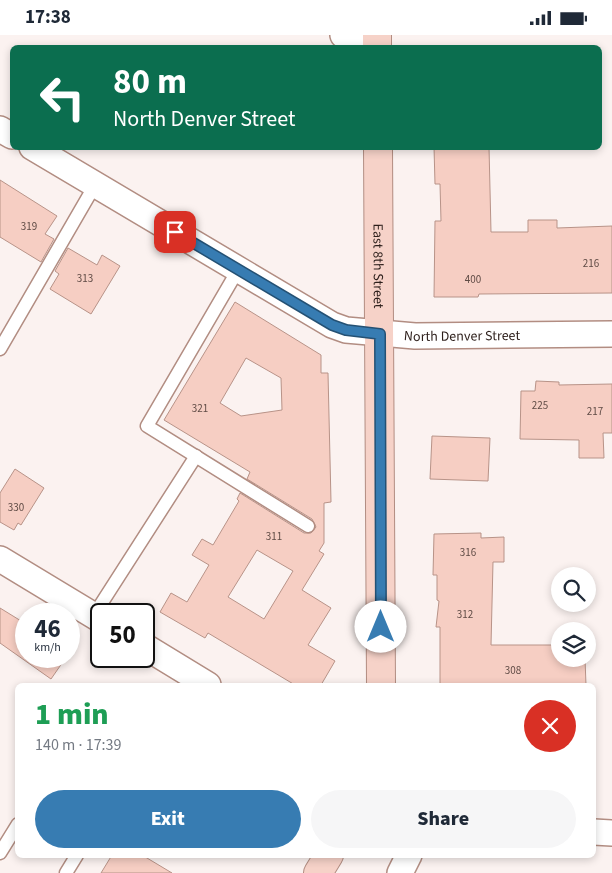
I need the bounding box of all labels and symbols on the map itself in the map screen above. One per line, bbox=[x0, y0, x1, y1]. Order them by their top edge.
pin bbox=[154, 211, 196, 253]
house number: 319 bbox=[21, 219, 37, 234]
street label: East 8th Street bbox=[367, 224, 388, 309]
house number: 216 bbox=[583, 256, 600, 271]
house number: 313 bbox=[77, 271, 93, 286]
house number: 400 bbox=[465, 272, 481, 287]
street label: North Denver Street bbox=[403, 326, 520, 347]
house number: 225 bbox=[532, 398, 548, 413]
house number: 321 bbox=[192, 401, 208, 416]
house number: 217 bbox=[587, 404, 603, 419]
house number: 330 bbox=[8, 500, 24, 515]
house number: 311 bbox=[266, 529, 282, 544]
house number: 316 bbox=[460, 545, 477, 560]
position arrow bbox=[354, 600, 406, 652]
speed limit sign: 50 bbox=[90, 603, 155, 668]
house number: 312 bbox=[457, 607, 473, 622]
house number: 308 bbox=[505, 663, 522, 678]

